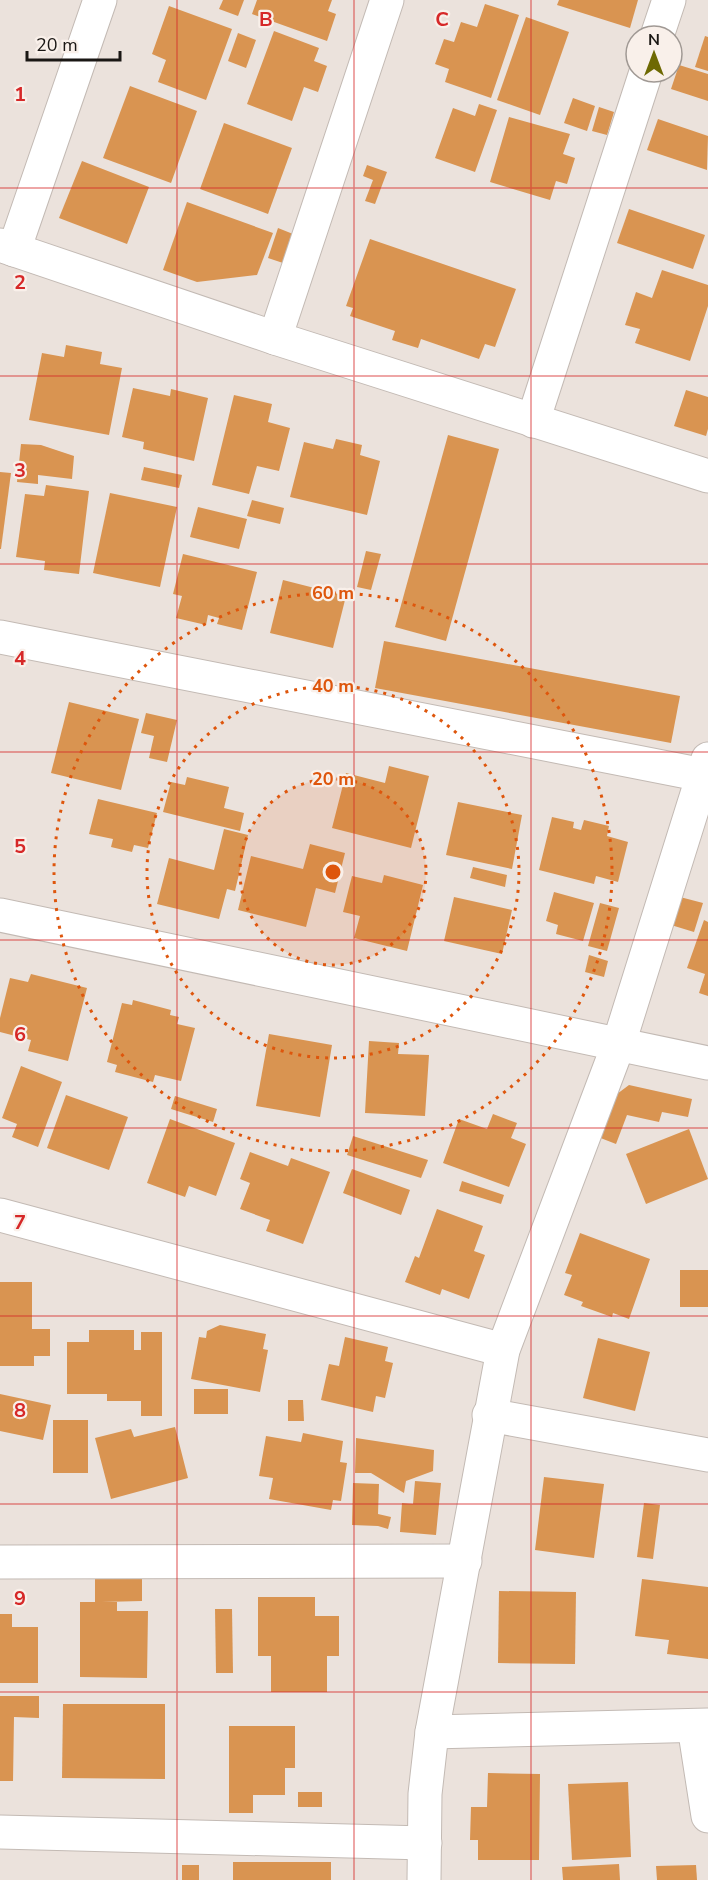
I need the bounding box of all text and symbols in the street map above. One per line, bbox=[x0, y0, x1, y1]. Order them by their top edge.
text: B bbox=[259, 6, 273, 33]
text: C bbox=[435, 6, 449, 33]
scale bar bbox=[27, 24, 120, 62]
north arrow bbox=[624, 24, 684, 84]
text: N bbox=[648, 29, 660, 51]
text: 20 m bbox=[36, 33, 78, 57]
text: 1 bbox=[14, 81, 26, 108]
text: 2 bbox=[14, 269, 26, 296]
text: 3 bbox=[14, 457, 26, 484]
text: 60 m bbox=[312, 581, 354, 605]
text: 4 bbox=[14, 645, 26, 672]
text: 40 m bbox=[312, 674, 354, 698]
text: 20 m bbox=[312, 767, 354, 791]
text: 5 bbox=[14, 833, 26, 860]
centre of rings bbox=[323, 862, 343, 882]
text: 6 bbox=[14, 1021, 26, 1048]
text: 7 bbox=[14, 1209, 26, 1236]
text: 8 bbox=[14, 1397, 26, 1424]
text: 9 bbox=[14, 1585, 26, 1612]

